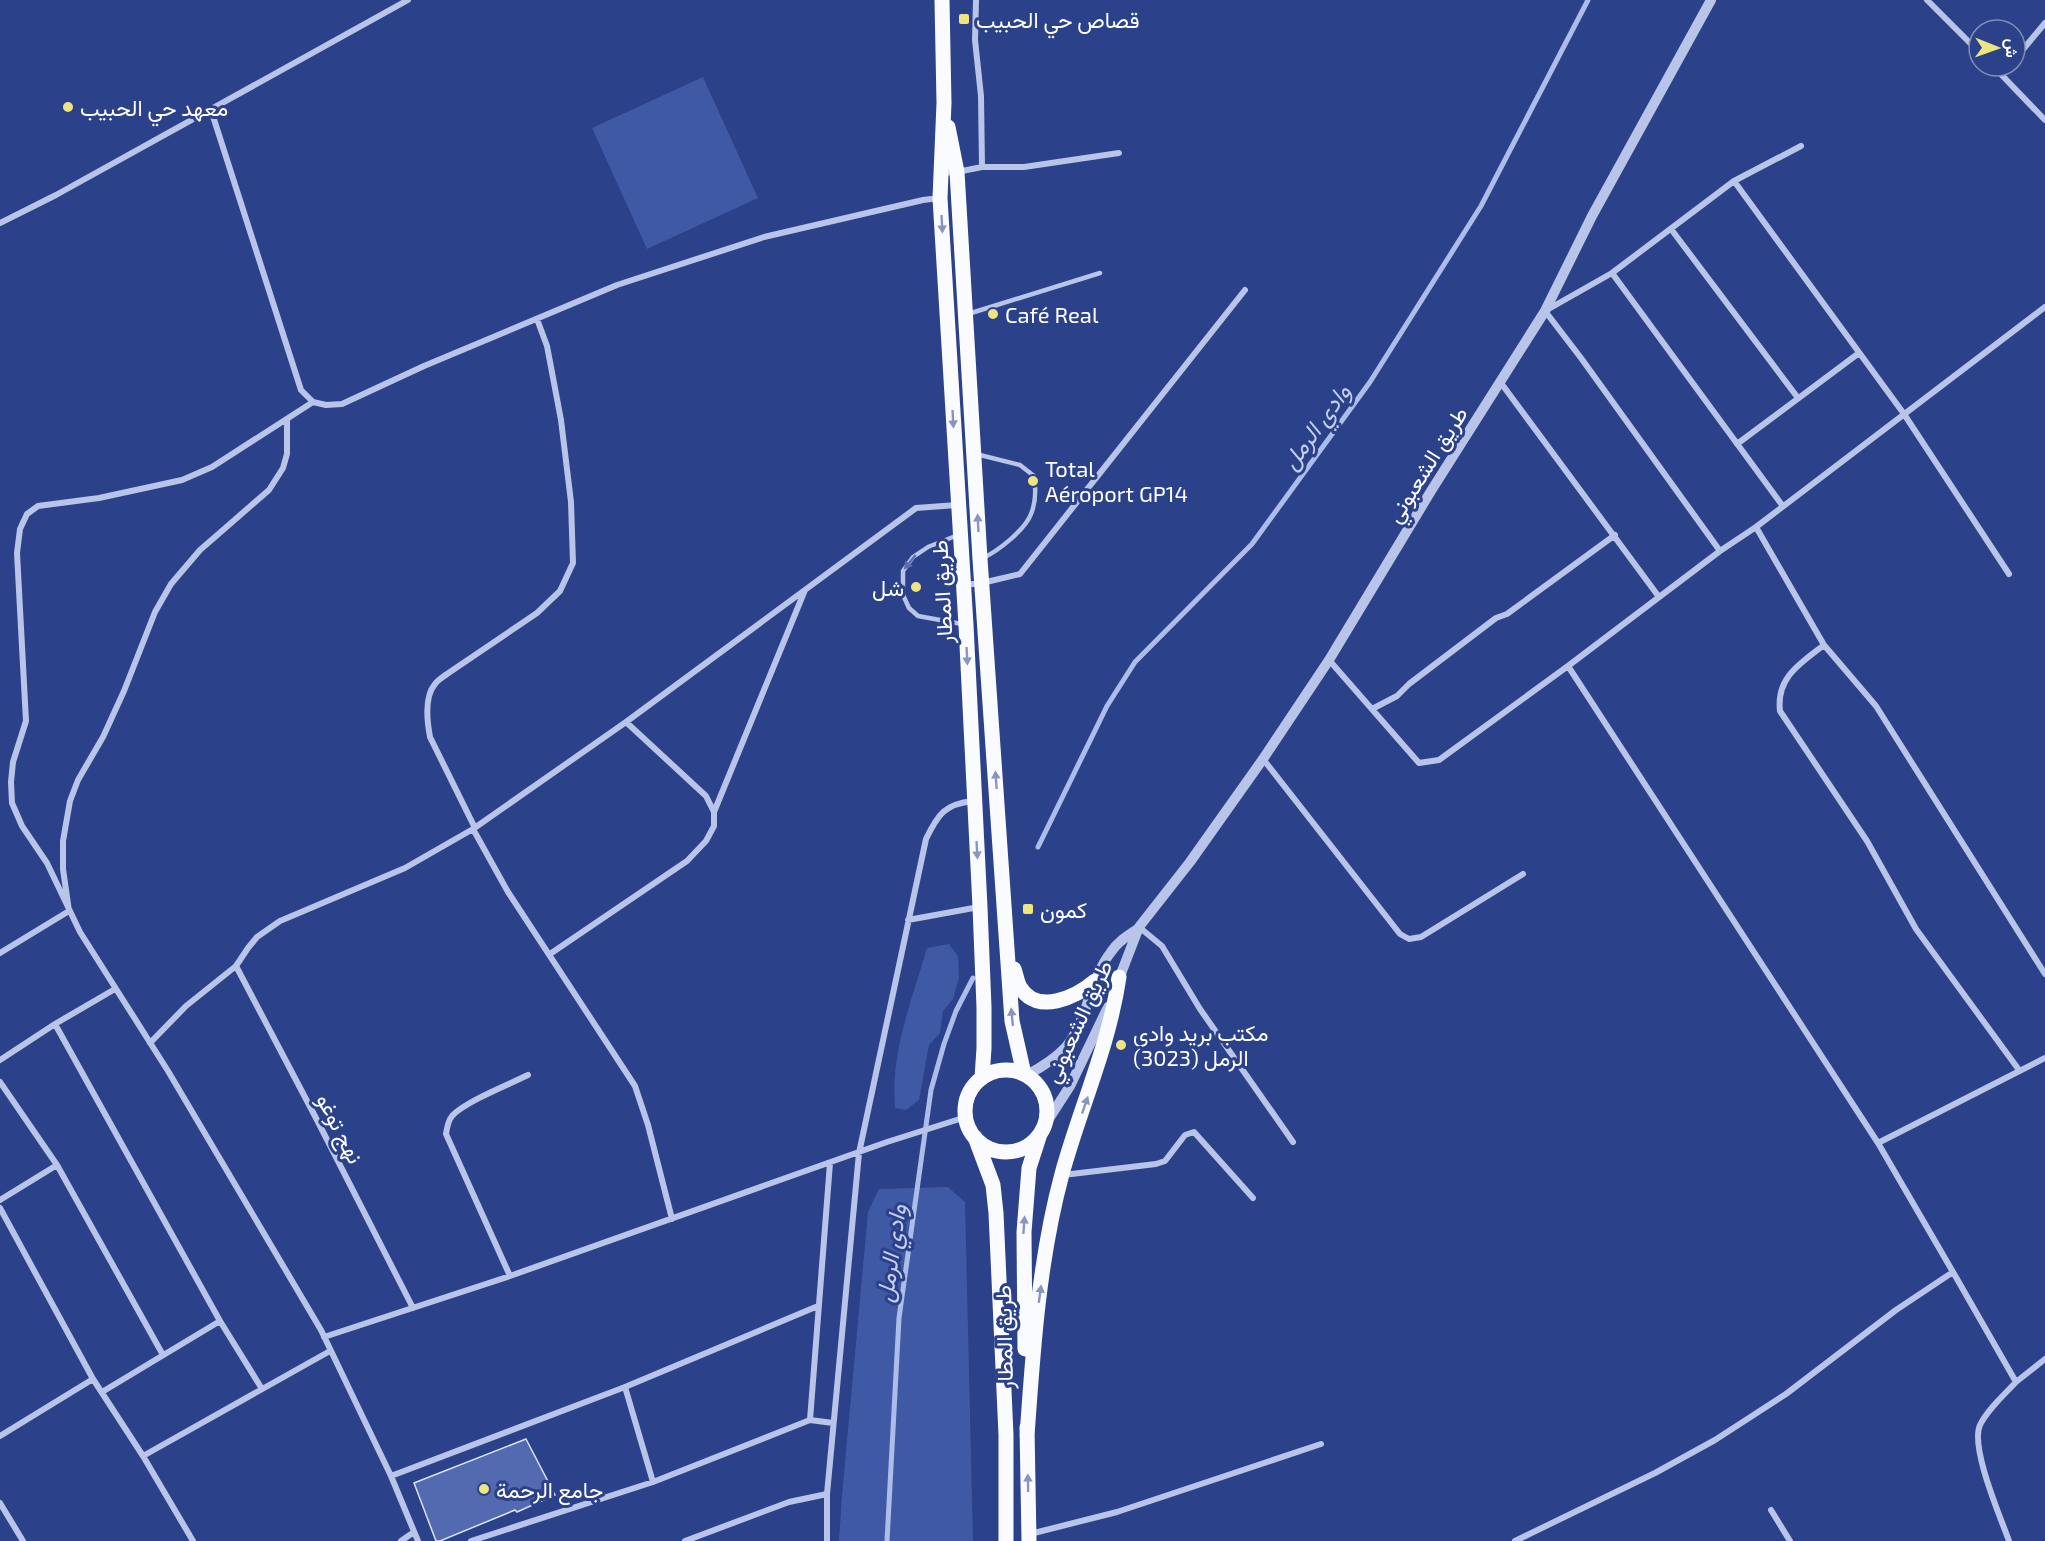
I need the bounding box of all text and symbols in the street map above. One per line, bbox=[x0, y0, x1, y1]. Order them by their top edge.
place label: قصاص حي الحبيب bbox=[976, 6, 1140, 39]
marker: قصاص حي الحبيب bbox=[957, 12, 971, 26]
north arrow bbox=[1967, 18, 2027, 78]
text: ش bbox=[2002, 38, 2022, 58]
place label: معهد حي الحبيب bbox=[80, 94, 228, 127]
marker: معهد حي الحبيب bbox=[61, 100, 75, 114]
one-way arrow bbox=[937, 215, 946, 234]
place label: Café Real bbox=[1005, 301, 1099, 327]
marker: Café Real bbox=[986, 307, 1000, 321]
water label: وادي الرمل bbox=[1274, 377, 1361, 478]
street label: طريق الشعبوني bbox=[1380, 401, 1478, 531]
one-way arrow bbox=[948, 409, 958, 428]
place label: Total Aéroport GP14 bbox=[1045, 455, 1188, 506]
marker: Total Aéroport GP14 bbox=[1026, 474, 1040, 488]
one-way arrow bbox=[973, 513, 983, 532]
street label: طريق المطار bbox=[925, 539, 959, 645]
one-way arrow bbox=[904, 554, 917, 570]
place label: شل bbox=[872, 574, 904, 601]
marker: شل bbox=[909, 580, 923, 594]
one-way arrow bbox=[963, 646, 972, 665]
one-way arrow bbox=[991, 771, 1001, 790]
one-way arrow bbox=[972, 841, 981, 860]
place label: كمون bbox=[1040, 896, 1087, 924]
marker: كمون bbox=[1021, 902, 1035, 916]
street label: طريق الشعبوني bbox=[1037, 956, 1123, 1089]
one-way arrow bbox=[1007, 1007, 1017, 1026]
place label: مكتب بريد وادي الرمل (3023) bbox=[1133, 1019, 1269, 1072]
marker: مكتب بريد وادي الرمل (3023) bbox=[1114, 1038, 1128, 1052]
street label: نهج توغو bbox=[310, 1089, 370, 1169]
one-way arrow bbox=[1081, 1096, 1090, 1114]
water label: وادي الرمل bbox=[869, 1202, 917, 1305]
one-way arrow bbox=[1020, 1215, 1029, 1234]
street label: طريق المطار bbox=[989, 1285, 1019, 1390]
one-way arrow bbox=[1036, 1285, 1045, 1304]
one-way arrow bbox=[1023, 1473, 1033, 1492]
place label: جامع الرحمة bbox=[496, 1476, 603, 1505]
marker: جامع الرحمة bbox=[477, 1482, 491, 1496]

